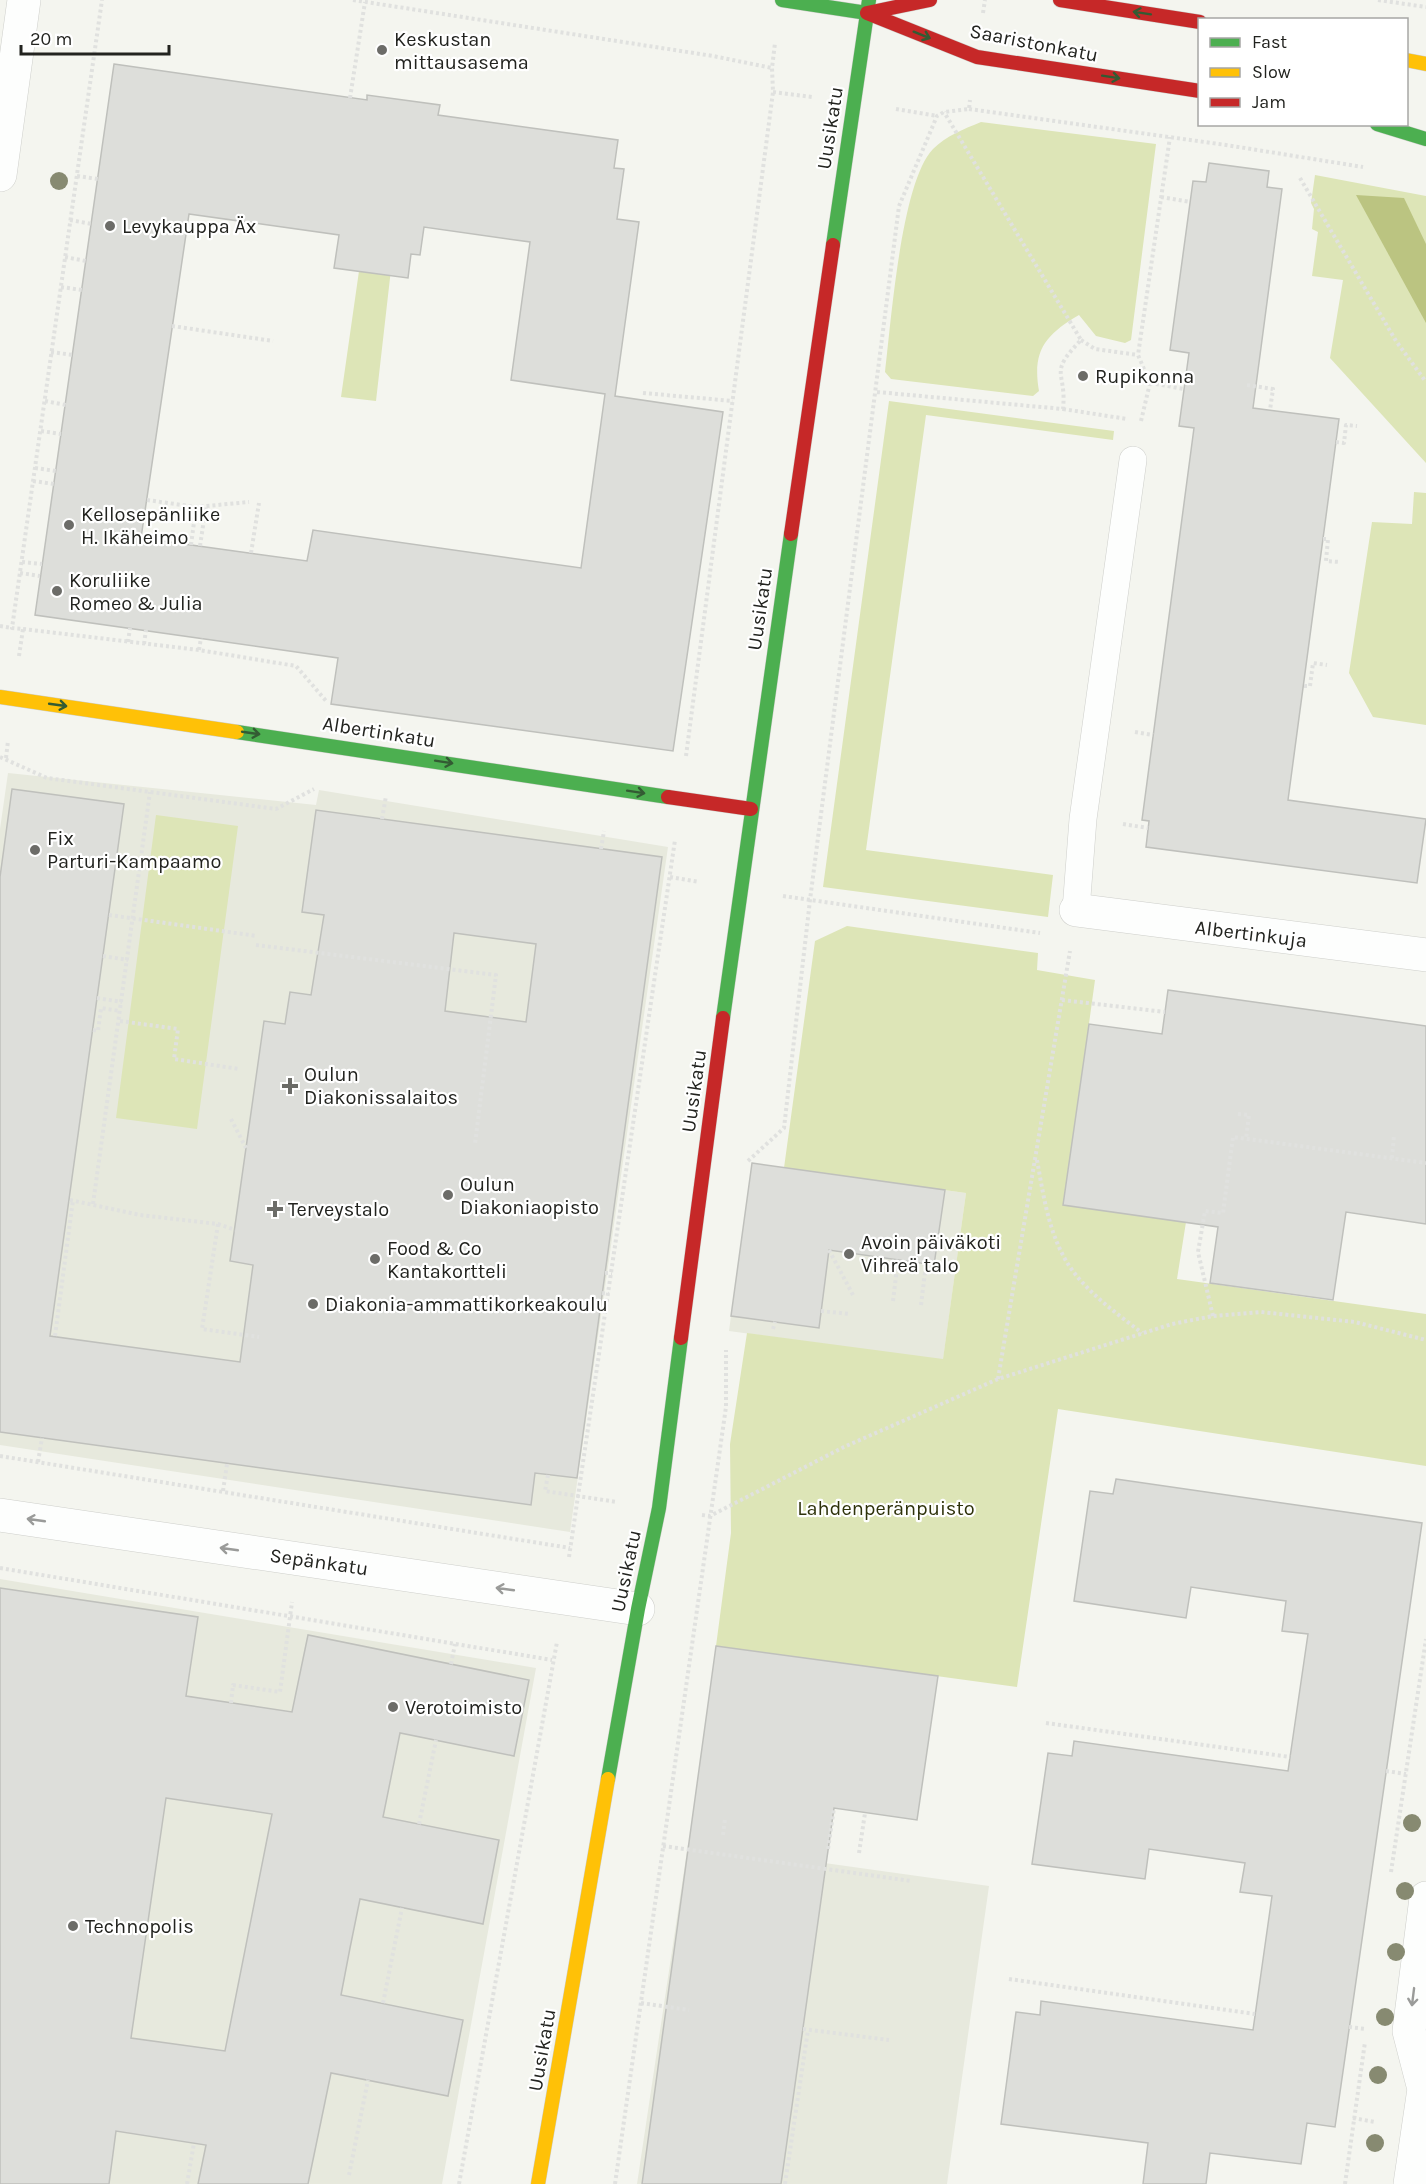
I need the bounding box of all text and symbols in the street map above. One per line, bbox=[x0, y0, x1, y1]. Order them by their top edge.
one-way arrow bbox=[1132, 7, 1152, 18]
scale bar bbox=[21, 18, 170, 56]
legend bbox=[1198, 18, 1408, 126]
street label: Saaristonkatu bbox=[968, 19, 1100, 67]
text: 20 m bbox=[30, 28, 72, 50]
place label: Keskustan mittausasema bbox=[394, 28, 529, 74]
one-way arrow bbox=[912, 30, 930, 41]
text: Fast bbox=[1252, 31, 1287, 53]
marker: Keskustan mittausasema bbox=[375, 43, 389, 57]
text: Slow bbox=[1252, 61, 1291, 83]
one-way arrow bbox=[1100, 72, 1120, 83]
street label: Uusikatu bbox=[812, 85, 848, 171]
text: Jam bbox=[1252, 91, 1286, 113]
place label: Levykauppa Äx bbox=[122, 215, 256, 238]
marker: Levykauppa Äx bbox=[103, 219, 117, 233]
place label: Rupikonna bbox=[1095, 365, 1194, 388]
marker: Rupikonna bbox=[1076, 369, 1090, 383]
place label: Kellosepänliike H. Ikäheimo bbox=[81, 503, 220, 549]
marker: Kellosepänliike H. Ikäheimo bbox=[62, 518, 76, 532]
street label: Uusikatu bbox=[743, 566, 777, 652]
place label: Koruliike Romeo & Julia bbox=[69, 569, 203, 615]
marker: Koruliike Romeo & Julia bbox=[50, 584, 64, 598]
one-way arrow bbox=[48, 699, 67, 710]
street label: Albertinkatu bbox=[321, 712, 437, 752]
one-way arrow bbox=[241, 727, 260, 738]
one-way arrow bbox=[433, 757, 453, 768]
one-way arrow bbox=[626, 787, 646, 798]
place label: Fix Parturi-Kampaamo bbox=[47, 827, 221, 873]
marker: Fix Parturi-Kampaamo bbox=[28, 843, 42, 857]
street label: Albertinkuja bbox=[1194, 916, 1308, 952]
street label: Uusikatu bbox=[677, 1048, 711, 1134]
place label: Oulun Diakonissalaitos bbox=[304, 1063, 458, 1109]
marker: Oulun Diakonissalaitos bbox=[281, 1077, 299, 1095]
place label: Oulun Diakoniaopisto bbox=[460, 1173, 599, 1219]
marker: Oulun Diakoniaopisto bbox=[441, 1188, 455, 1202]
place label: Terveystalo bbox=[288, 1198, 389, 1221]
marker: Terveystalo bbox=[266, 1200, 284, 1218]
place label: Avoin päiväkoti Vihreä talo bbox=[861, 1231, 1001, 1277]
place label: Food & Co Kantakortteli bbox=[387, 1237, 507, 1283]
marker: Avoin päiväkoti Vihreä talo bbox=[842, 1247, 856, 1261]
marker: Food & Co Kantakortteli bbox=[368, 1252, 382, 1266]
place label: Diakonia-ammattikorkeakoulu bbox=[325, 1293, 608, 1316]
marker: Diakonia-ammattikorkeakoulu bbox=[306, 1297, 320, 1311]
park label: Lahdenperänpuisto bbox=[797, 1497, 975, 1520]
one-way arrow bbox=[27, 1515, 47, 1526]
street label: Uusikatu bbox=[606, 1528, 646, 1614]
one-way arrow bbox=[220, 1543, 240, 1554]
street label: Sepänkatu bbox=[268, 1544, 370, 1580]
one-way arrow bbox=[496, 1584, 516, 1595]
place label: Verotoimisto bbox=[405, 1696, 522, 1719]
marker: Verotoimisto bbox=[386, 1700, 400, 1714]
place label: Technopolis bbox=[85, 1915, 194, 1938]
marker: Technopolis bbox=[66, 1919, 80, 1933]
one-way arrow bbox=[1407, 1987, 1418, 2007]
street label: Uusikatu bbox=[523, 2007, 561, 2093]

